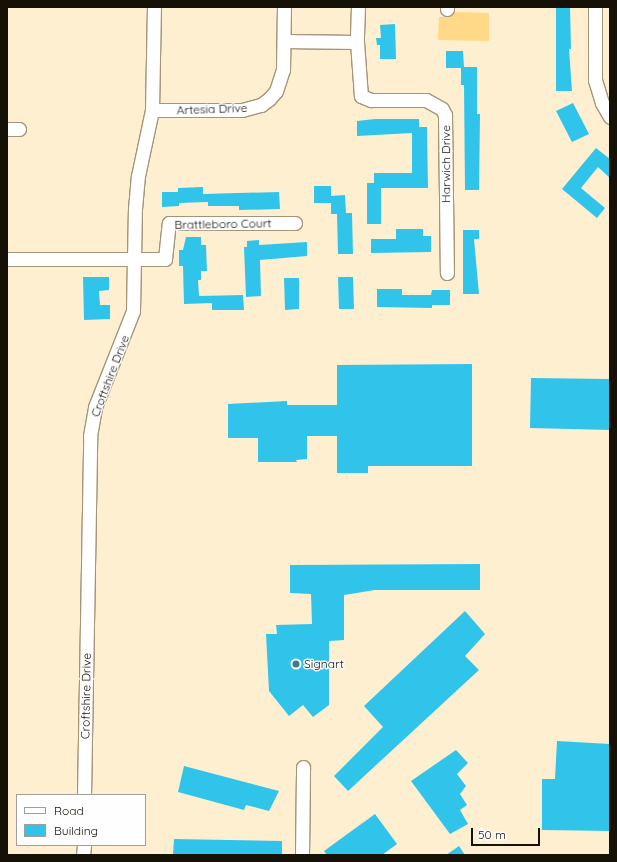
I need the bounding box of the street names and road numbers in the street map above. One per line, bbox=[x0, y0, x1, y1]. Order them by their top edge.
street label: Artesia Drive bbox=[176, 101, 248, 117]
street label: Harwich Drive bbox=[439, 125, 453, 203]
street label: Brattleboro Court bbox=[174, 216, 272, 232]
street label: Croftshire Drive bbox=[88, 333, 132, 419]
street label: Croftshire Drive bbox=[78, 653, 94, 739]

